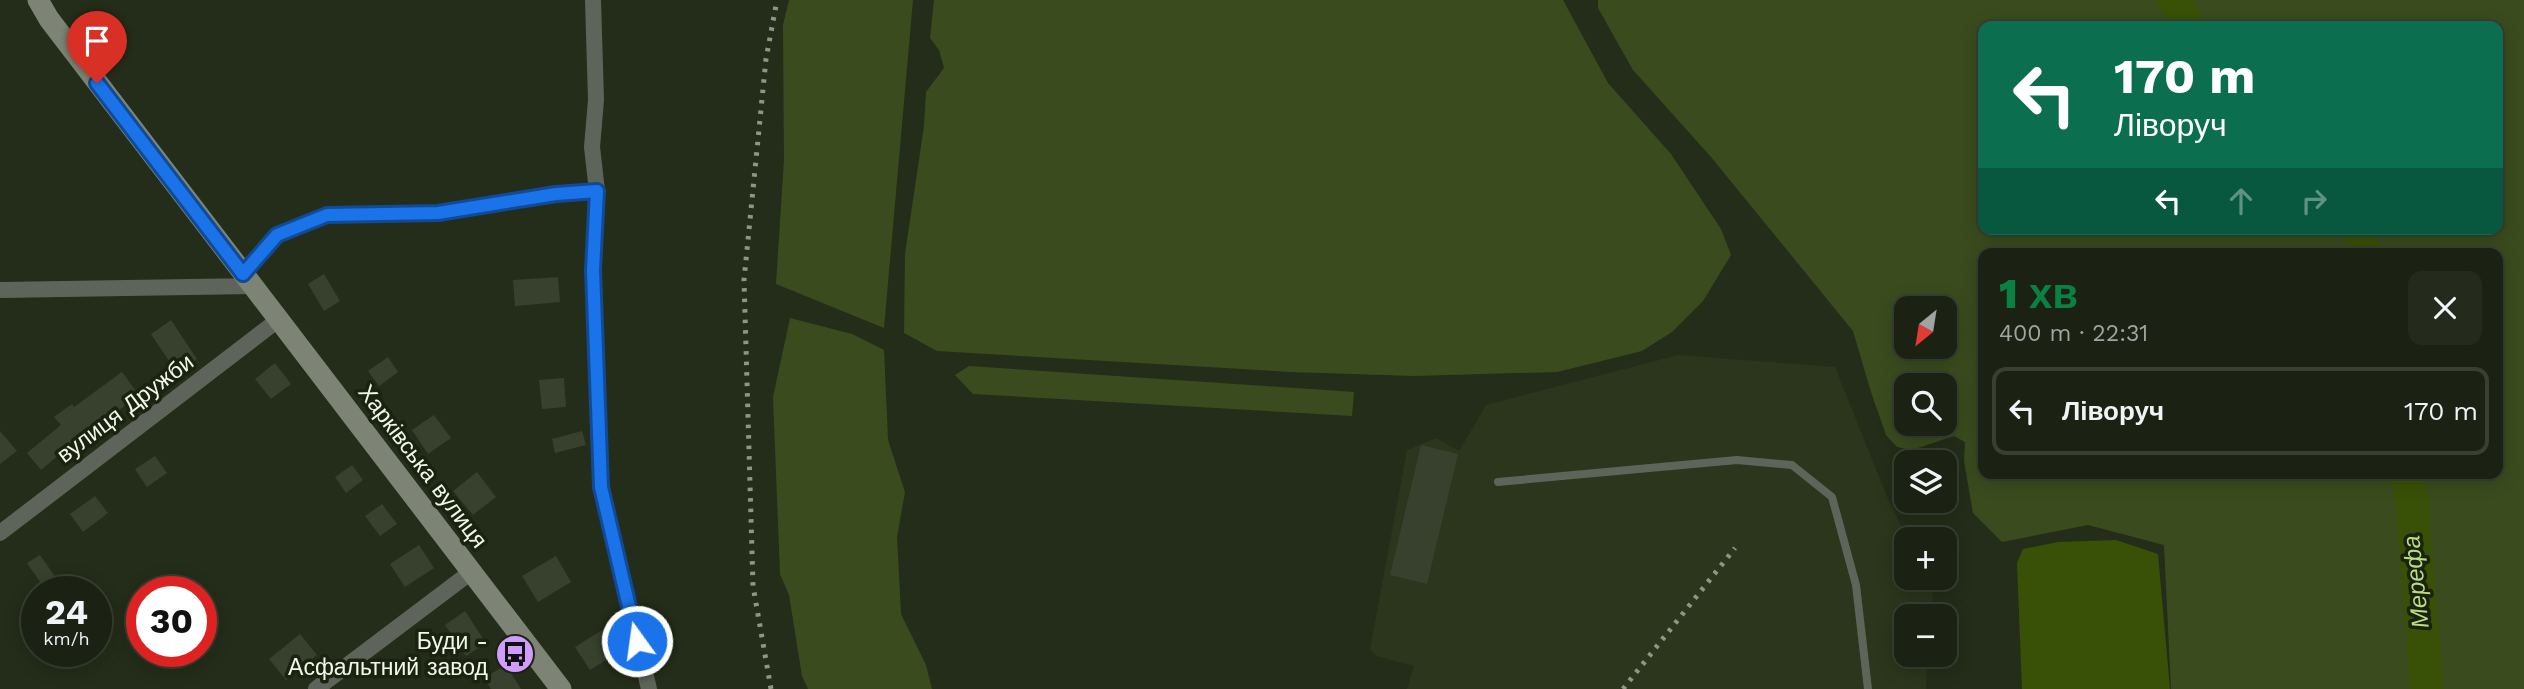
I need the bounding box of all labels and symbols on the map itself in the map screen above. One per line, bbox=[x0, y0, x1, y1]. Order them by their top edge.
pin bbox=[67, 11, 127, 83]
north arrow bbox=[1894, 296, 1956, 359]
street label: вулиця Дружби bbox=[52, 348, 199, 469]
street label: Харківська вулиця bbox=[352, 379, 493, 553]
water label: Мерефа bbox=[2397, 534, 2435, 630]
speed limit sign: 30 bbox=[126, 576, 217, 667]
position arrow bbox=[600, 604, 674, 678]
place label: Буди - Асфальтний завод bbox=[288, 628, 489, 681]
bus stop icon: Буди - Асфальтний завод bbox=[494, 633, 536, 675]

